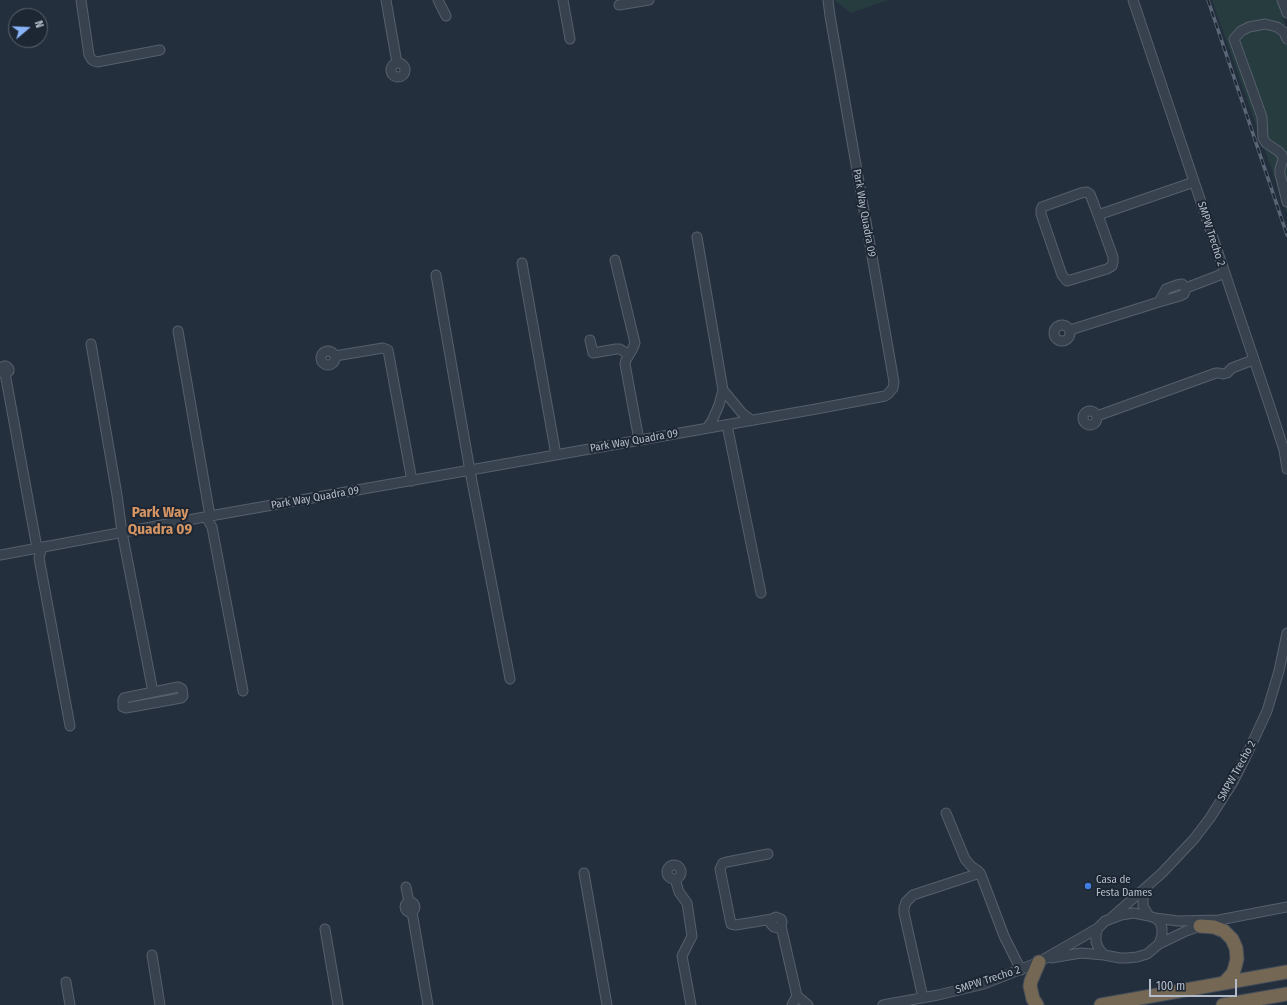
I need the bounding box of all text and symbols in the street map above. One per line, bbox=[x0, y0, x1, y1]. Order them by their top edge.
north arrow bbox=[8, 8, 48, 48]
text: N bbox=[32, 19, 46, 29]
street label: Park Way Quadra 09 bbox=[850, 168, 878, 258]
street label: SMPW Trecho 2 bbox=[1194, 200, 1228, 268]
street label: Park Way Quadra 09 bbox=[589, 427, 679, 455]
street label: Park Way Quadra 09 bbox=[270, 484, 360, 512]
district label: Park Way Quadra 09 bbox=[128, 504, 192, 539]
street label: SMPW Trecho 2 bbox=[1215, 738, 1259, 804]
place label: Casa de Festa Dames bbox=[1096, 873, 1152, 899]
marker: Casa de Festa Dames bbox=[1083, 881, 1093, 891]
street label: SMPW Trecho 2 bbox=[954, 963, 1022, 997]
scale bar bbox=[1151, 971, 1239, 997]
text: 100 m bbox=[1156, 979, 1185, 993]

